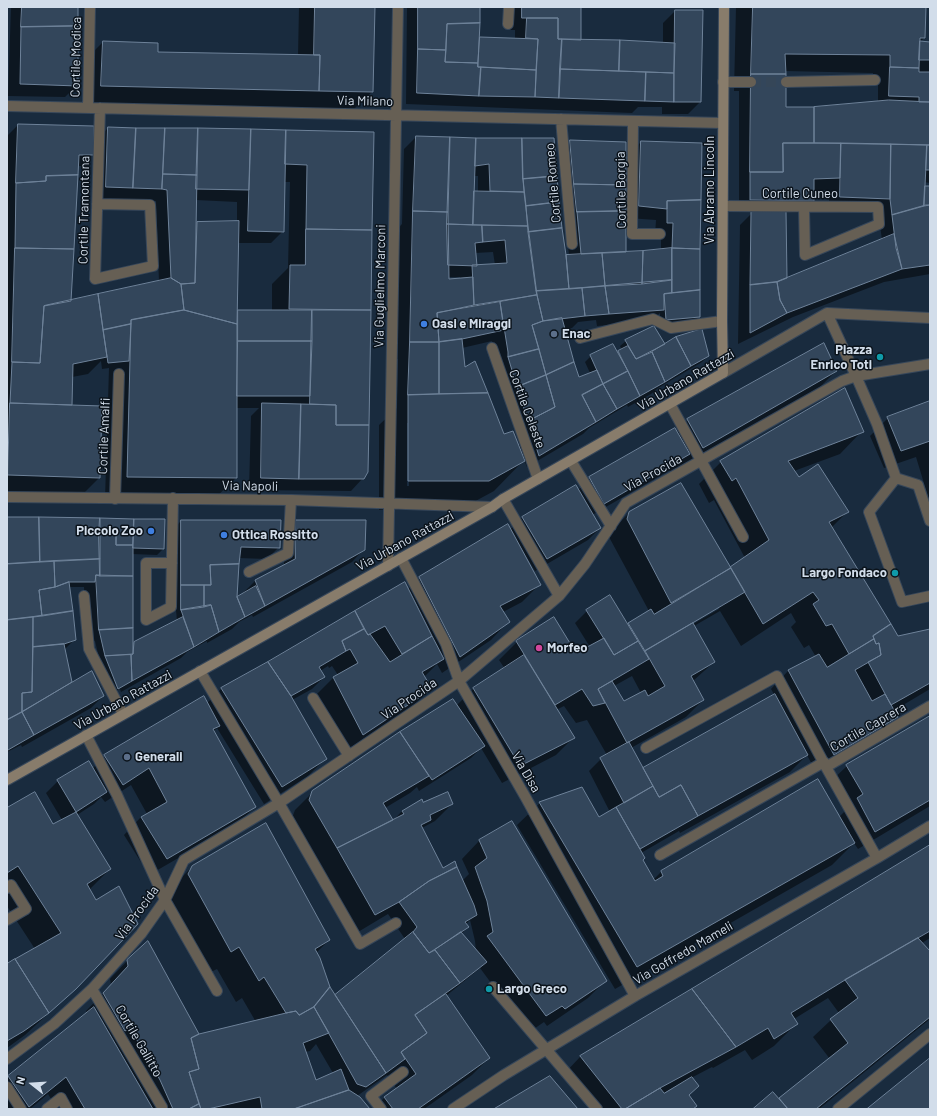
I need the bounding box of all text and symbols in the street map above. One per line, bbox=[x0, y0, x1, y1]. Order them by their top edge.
street label: Cortile Modica bbox=[67, 17, 85, 97]
street label: Via Milano bbox=[337, 93, 393, 109]
street label: Via Abramo Lincoln bbox=[702, 136, 718, 244]
street label: Cortile Romeo bbox=[542, 142, 564, 224]
street label: Cortile Borgia bbox=[613, 151, 629, 229]
street label: Cortile Tramontana bbox=[75, 156, 93, 264]
street label: Cortile Cuneo bbox=[762, 186, 838, 202]
street label: Via Guglielmo Marconi bbox=[371, 224, 389, 348]
place label: Oasi e Miraggi bbox=[432, 316, 511, 332]
marker: Oasi e Miraggi bbox=[419, 319, 429, 329]
place label: Enac bbox=[562, 326, 591, 342]
marker: Enac bbox=[549, 329, 559, 339]
place label: Piazza Enrico Toti bbox=[810, 342, 872, 373]
street label: Via Urbano Rattazzi bbox=[635, 346, 737, 414]
marker: Piazza Enrico Toti bbox=[875, 352, 885, 362]
street label: Cortile Celeste bbox=[506, 367, 548, 451]
street label: Cortile Amalfi bbox=[95, 397, 113, 475]
street label: Via Procida bbox=[621, 451, 685, 495]
street label: Via Napoli bbox=[222, 478, 278, 494]
street label: Via Urbano Rattazzi bbox=[353, 508, 457, 574]
place label: Piccolo Zoo bbox=[76, 523, 143, 539]
marker: Piccolo Zoo bbox=[146, 526, 156, 536]
place label: Ottica Rossitto bbox=[232, 527, 318, 543]
marker: Ottica Rossitto bbox=[219, 530, 229, 540]
place label: Largo Fondaco bbox=[802, 565, 887, 581]
marker: Largo Fondaco bbox=[890, 568, 900, 578]
place label: Morfeo bbox=[547, 640, 588, 656]
marker: Morfeo bbox=[534, 643, 544, 653]
street label: Via Urbano Rattazzi bbox=[71, 667, 175, 733]
street label: Via Procida bbox=[378, 675, 440, 723]
street label: Cortile Caprera bbox=[827, 699, 909, 755]
place label: Generali bbox=[135, 749, 182, 765]
street label: Via Disa bbox=[508, 749, 544, 795]
marker: Generali bbox=[122, 752, 132, 762]
street label: Via Procida bbox=[112, 883, 162, 943]
street label: Via Goffredo Mameli bbox=[630, 918, 736, 988]
place label: Largo Greco bbox=[497, 981, 567, 997]
marker: Largo Greco bbox=[484, 984, 494, 994]
street label: Cortile Gallitto bbox=[112, 1002, 166, 1080]
north arrow bbox=[12, 1064, 52, 1104]
text: N bbox=[13, 1075, 27, 1086]

